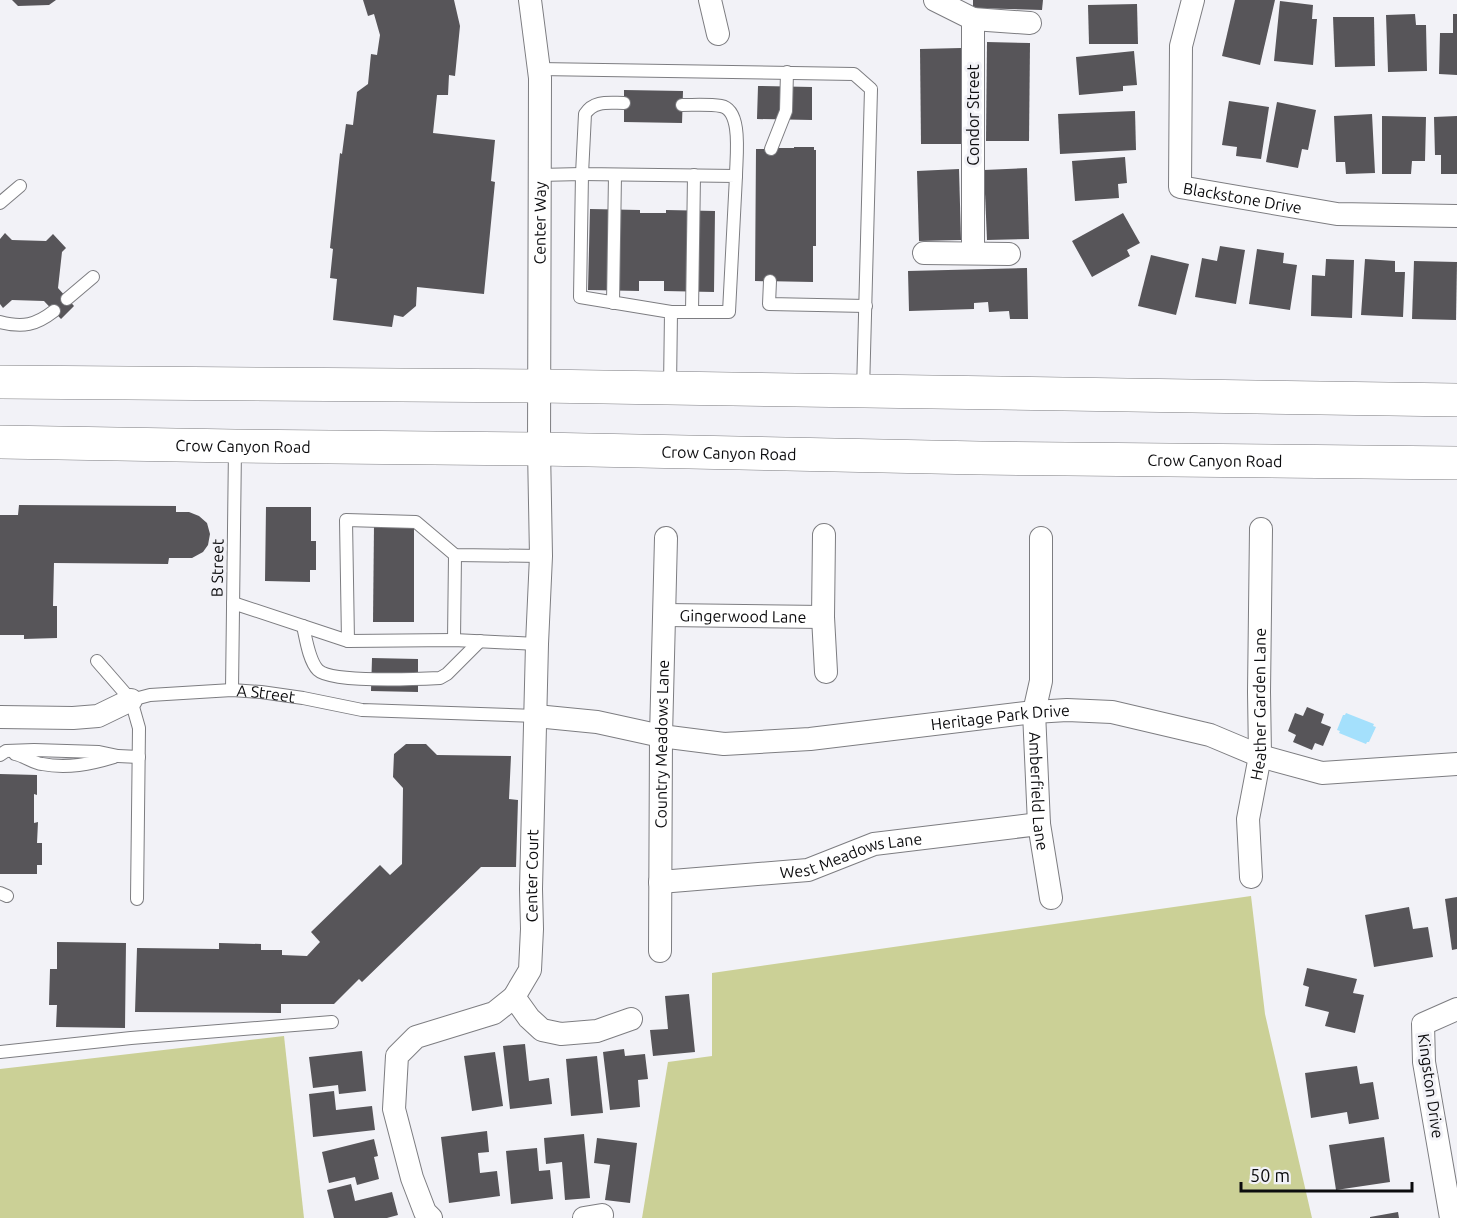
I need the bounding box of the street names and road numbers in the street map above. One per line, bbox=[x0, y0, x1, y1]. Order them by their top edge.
street label: Condor Street bbox=[964, 64, 982, 166]
street label: Blackstone Drive bbox=[1182, 179, 1303, 217]
street label: Center Way bbox=[530, 181, 549, 265]
street label: Crow Canyon Road bbox=[175, 436, 311, 456]
street label: Crow Canyon Road bbox=[661, 442, 797, 463]
street label: Crow Canyon Road bbox=[1147, 451, 1283, 470]
street label: B Street bbox=[207, 538, 227, 597]
street label: Gingerwood Lane bbox=[680, 606, 806, 626]
street label: Heather Garden Lane bbox=[1247, 628, 1270, 782]
street label: Country Meadows Lane bbox=[652, 659, 672, 828]
street label: A Street bbox=[236, 681, 297, 706]
street label: Heritage Park Drive bbox=[930, 701, 1070, 733]
street label: Amberfield Lane bbox=[1026, 731, 1052, 852]
street label: Center Court bbox=[522, 828, 541, 923]
street label: West Meadows Lane bbox=[779, 829, 923, 881]
street label: Kingston Drive bbox=[1415, 1033, 1447, 1139]

